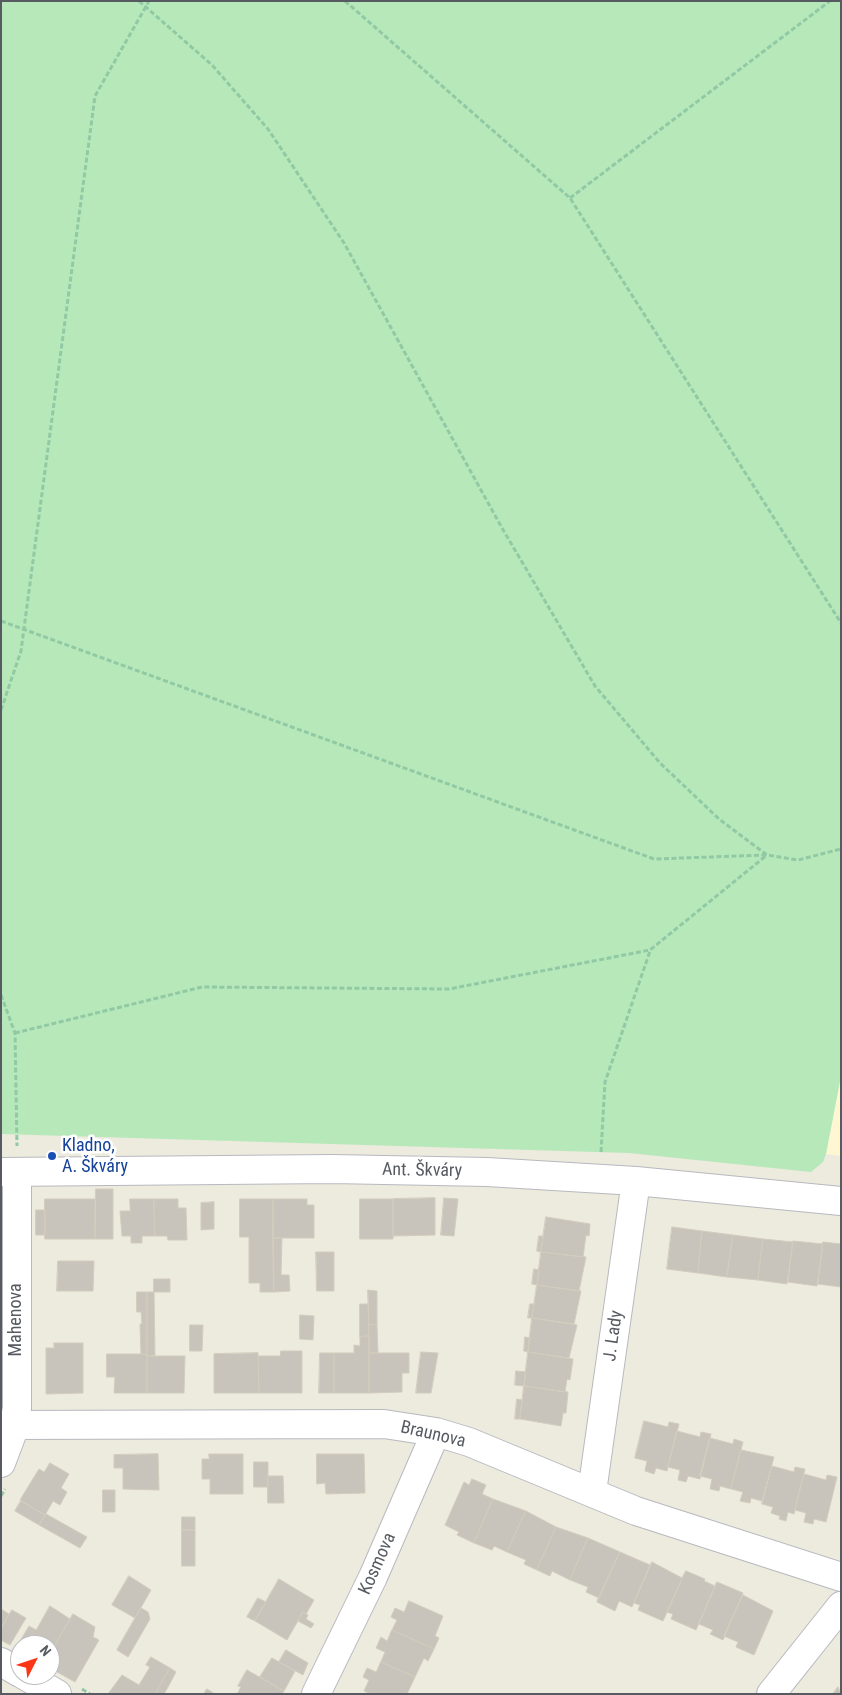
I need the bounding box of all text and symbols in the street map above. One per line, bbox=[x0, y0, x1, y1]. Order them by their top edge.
place label: Kladno, A. Škváry bbox=[62, 1135, 128, 1178]
marker: Kladno, A. Škváry bbox=[46, 1150, 58, 1162]
street label: Ant. Škváry bbox=[382, 1160, 462, 1182]
street label: Mahenova bbox=[5, 1283, 27, 1357]
street label: J. Lady bbox=[600, 1309, 628, 1363]
street label: Braunova bbox=[398, 1417, 468, 1453]
street label: Kosmova bbox=[355, 1530, 401, 1598]
north arrow bbox=[10, 1635, 60, 1685]
text: N bbox=[37, 1642, 54, 1659]

